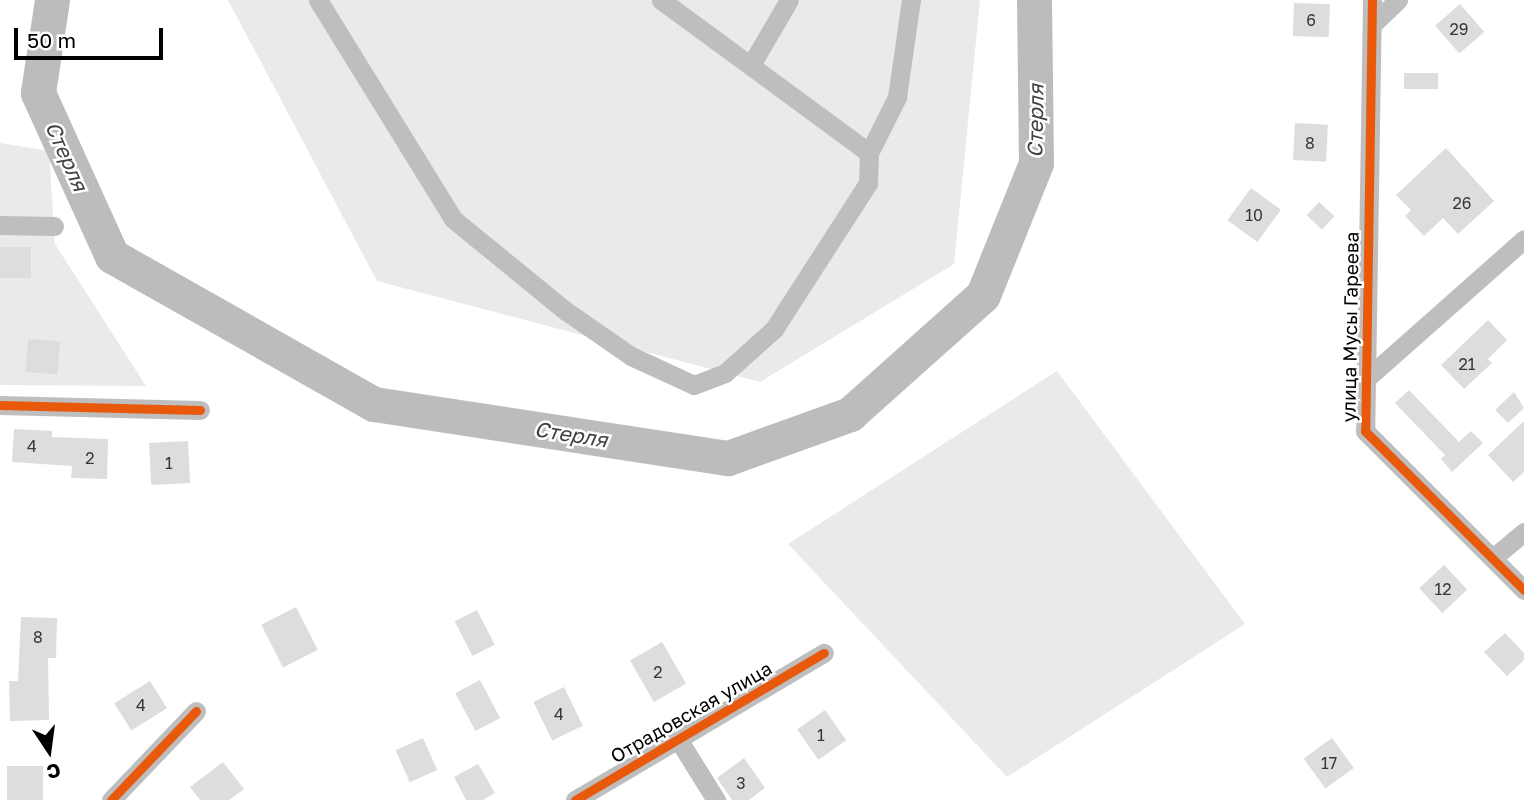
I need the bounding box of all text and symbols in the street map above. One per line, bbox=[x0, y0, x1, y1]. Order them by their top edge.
house number: 6 bbox=[1306, 10, 1316, 30]
scale bar bbox=[18, 14, 166, 58]
house number: 29 bbox=[1450, 19, 1468, 39]
text: 50 m bbox=[27, 27, 76, 53]
water label: Стерля bbox=[1022, 84, 1048, 158]
water label: Стерля bbox=[41, 117, 93, 195]
house number: 8 bbox=[1305, 133, 1315, 153]
house number: 26 bbox=[1453, 193, 1471, 213]
house number: 10 bbox=[1245, 205, 1263, 225]
street label: улица Мусы Гареева bbox=[1337, 231, 1363, 423]
house number: 21 bbox=[1458, 354, 1476, 374]
water label: Стерля bbox=[533, 416, 609, 452]
house number: 4 bbox=[27, 436, 37, 456]
house number: 2 bbox=[85, 448, 95, 468]
house number: 1 bbox=[165, 453, 173, 473]
house number: 12 bbox=[1434, 579, 1452, 599]
house number: 8 bbox=[33, 627, 43, 647]
street label: Отрадовская улица bbox=[606, 657, 776, 767]
house number: 2 bbox=[653, 662, 663, 682]
house number: 4 bbox=[136, 695, 146, 715]
house number: 4 bbox=[554, 704, 564, 724]
north arrow bbox=[14, 716, 84, 786]
house number: 1 bbox=[817, 725, 825, 745]
house number: 17 bbox=[1321, 753, 1337, 773]
text: С bbox=[45, 759, 63, 785]
house number: 3 bbox=[736, 773, 746, 793]

